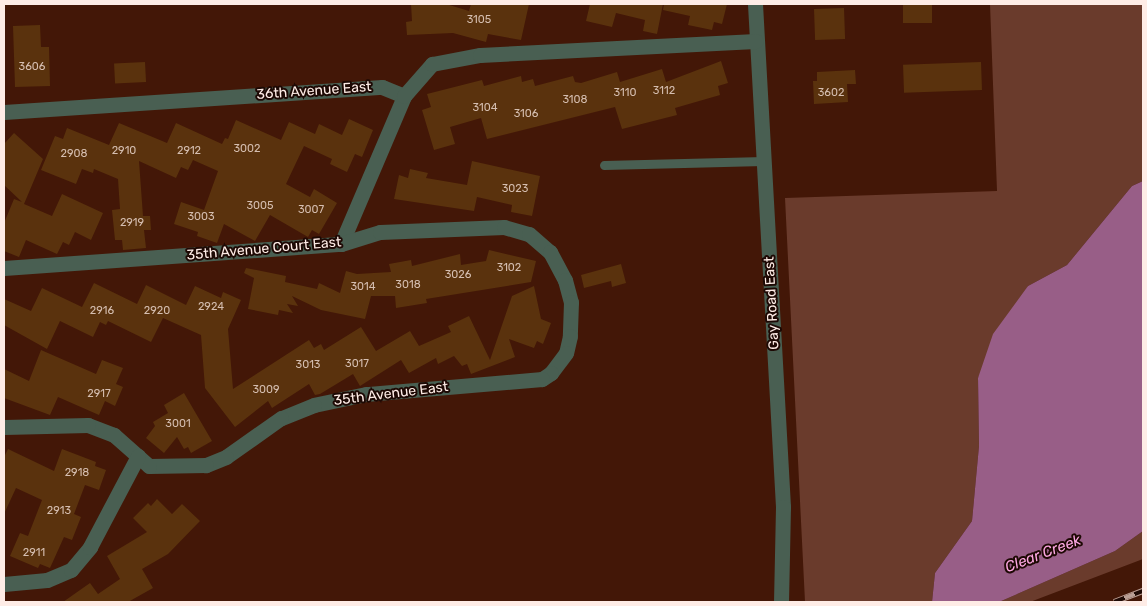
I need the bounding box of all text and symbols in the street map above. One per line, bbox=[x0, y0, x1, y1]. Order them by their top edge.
house number: 3105 bbox=[467, 13, 491, 27]
house number: 3606 bbox=[19, 60, 45, 74]
street label: 36th Avenue East bbox=[256, 79, 372, 103]
house number: 3112 bbox=[653, 84, 675, 98]
house number: 3110 bbox=[614, 86, 636, 100]
house number: 3602 bbox=[818, 86, 844, 100]
house number: 3108 bbox=[562, 93, 588, 107]
house number: 3104 bbox=[473, 101, 497, 115]
house number: 3106 bbox=[514, 107, 538, 121]
house number: 3002 bbox=[233, 142, 261, 156]
house number: 2910 bbox=[112, 144, 136, 158]
house number: 2912 bbox=[177, 144, 201, 158]
house number: 2908 bbox=[61, 147, 87, 161]
house number: 3023 bbox=[502, 182, 528, 196]
house number: 3005 bbox=[246, 199, 274, 213]
house number: 3007 bbox=[298, 203, 324, 217]
house number: 3003 bbox=[187, 210, 215, 224]
house number: 2919 bbox=[120, 216, 144, 230]
street label: 35th Avenue Court East bbox=[186, 234, 342, 264]
street label: Gay Road East bbox=[761, 256, 783, 350]
house number: 3102 bbox=[497, 261, 521, 275]
house number: 3026 bbox=[445, 268, 471, 282]
house number: 3018 bbox=[395, 278, 421, 292]
house number: 3014 bbox=[350, 280, 376, 294]
house number: 2924 bbox=[198, 300, 224, 314]
house number: 2916 bbox=[90, 304, 114, 318]
house number: 2920 bbox=[144, 304, 170, 318]
house number: 3017 bbox=[345, 357, 369, 371]
house number: 3013 bbox=[296, 358, 320, 372]
street label: 35th Avenue East bbox=[333, 379, 449, 409]
house number: 3009 bbox=[252, 383, 280, 397]
house number: 2917 bbox=[87, 387, 111, 401]
house number: 3001 bbox=[165, 417, 191, 431]
house number: 2918 bbox=[65, 466, 89, 480]
house number: 2913 bbox=[47, 504, 71, 518]
water label: Clear Creek bbox=[1002, 531, 1084, 577]
house number: 2911 bbox=[23, 546, 45, 560]

